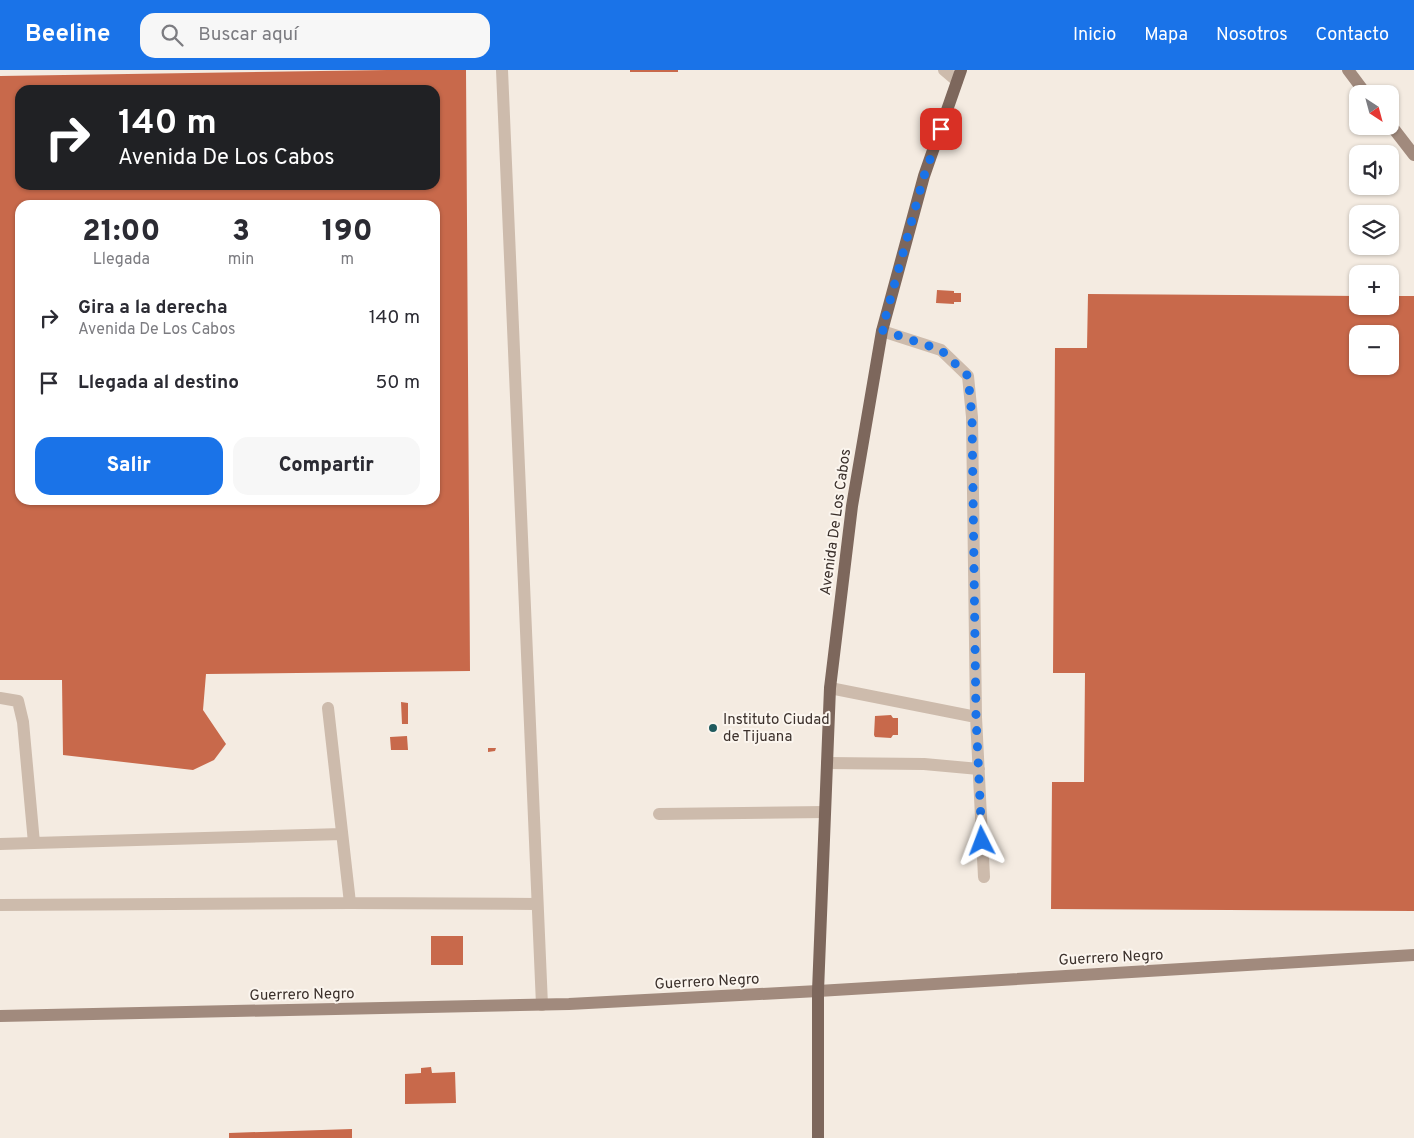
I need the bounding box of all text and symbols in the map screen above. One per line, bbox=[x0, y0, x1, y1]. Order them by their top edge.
search box bbox=[140, 13, 490, 58]
text: Beeline bbox=[25, 20, 110, 50]
icon: search bbox=[158, 21, 186, 49]
text: Buscar aquí bbox=[198, 23, 298, 47]
text: Inicio bbox=[1073, 24, 1116, 47]
text: Mapa bbox=[1144, 24, 1188, 47]
text: Nosotros bbox=[1216, 24, 1288, 47]
text: Contacto bbox=[1316, 24, 1389, 47]
north arrow bbox=[1349, 85, 1399, 135]
map controls bbox=[1349, 85, 1399, 375]
text: 140 m bbox=[118, 102, 217, 146]
icon: right bbox=[35, 105, 100, 170]
pin bbox=[920, 108, 962, 150]
icon: arrive bbox=[927, 115, 955, 143]
text: Avenida De Los Cabos bbox=[118, 145, 335, 172]
button: sound bbox=[1349, 145, 1399, 195]
button: layers bbox=[1349, 205, 1399, 255]
text: 21:00 bbox=[82, 214, 160, 251]
text: 3 bbox=[232, 214, 250, 251]
text: 190 bbox=[322, 214, 373, 251]
text: Llegada bbox=[93, 250, 150, 270]
text: min bbox=[228, 250, 254, 270]
text: m bbox=[340, 250, 354, 270]
button: + bbox=[1349, 265, 1399, 315]
text: Gira a la derecha bbox=[78, 296, 228, 320]
icon: right bbox=[35, 304, 63, 332]
text: 140 m bbox=[369, 306, 420, 330]
text: Avenida De Los Cabos bbox=[78, 320, 236, 340]
button: − bbox=[1349, 325, 1399, 375]
icon: arrive bbox=[35, 369, 63, 397]
text: Llegada al destino bbox=[78, 371, 239, 395]
text: 50 m bbox=[375, 371, 420, 395]
button: Salir bbox=[35, 437, 223, 495]
button: Compartir bbox=[233, 437, 420, 495]
street label: Avenida De Los Cabos bbox=[817, 448, 856, 597]
place label: Instituto Ciudad de Tijuana bbox=[723, 711, 830, 747]
marker: Instituto Ciudad de Tijuana bbox=[707, 722, 719, 734]
position arrow bbox=[955, 814, 1007, 866]
street label: Guerrero Negro bbox=[1058, 946, 1164, 971]
street label: Guerrero Negro bbox=[654, 970, 760, 995]
street label: Guerrero Negro bbox=[249, 985, 355, 1006]

